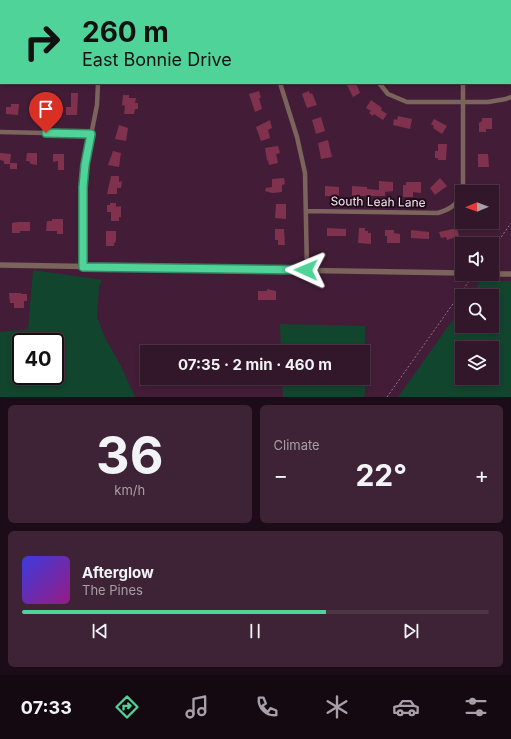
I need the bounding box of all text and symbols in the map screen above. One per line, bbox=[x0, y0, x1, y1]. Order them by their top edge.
text: 260 m bbox=[82, 15, 169, 49]
icon: right bbox=[16, 16, 68, 68]
text: East Bonnie Drive bbox=[82, 49, 232, 70]
pin bbox=[29, 92, 63, 133]
icon: arrive bbox=[35, 98, 57, 120]
north arrow bbox=[455, 185, 499, 229]
map controls bbox=[455, 185, 499, 385]
street label: South Leah Lane bbox=[330, 193, 426, 210]
button: sound bbox=[455, 237, 499, 281]
position arrow bbox=[285, 249, 327, 291]
button: search bbox=[455, 289, 499, 333]
speed limit sign: 40 bbox=[12, 333, 64, 385]
button: layers bbox=[455, 341, 499, 385]
text: 07:35 · 2 min · 460 m bbox=[178, 355, 332, 374]
text: 36 bbox=[96, 424, 163, 487]
text: Climate bbox=[274, 437, 320, 453]
text: 22° bbox=[355, 457, 407, 493]
text: − bbox=[274, 462, 288, 488]
text: + bbox=[474, 462, 489, 488]
text: km/h bbox=[114, 482, 145, 498]
text: Afterglow bbox=[82, 563, 154, 582]
text: The Pines bbox=[82, 582, 143, 598]
icon: previous bbox=[89, 620, 111, 642]
icon: pause bbox=[244, 620, 266, 642]
icon: next bbox=[400, 620, 422, 642]
icon: directions bbox=[113, 693, 141, 721]
icon: music bbox=[183, 693, 211, 721]
icon: phone bbox=[253, 693, 281, 721]
icon: climate bbox=[323, 693, 351, 721]
icon: car bbox=[392, 693, 420, 721]
icon: filters bbox=[462, 693, 490, 721]
text: 07:33 bbox=[21, 697, 72, 718]

